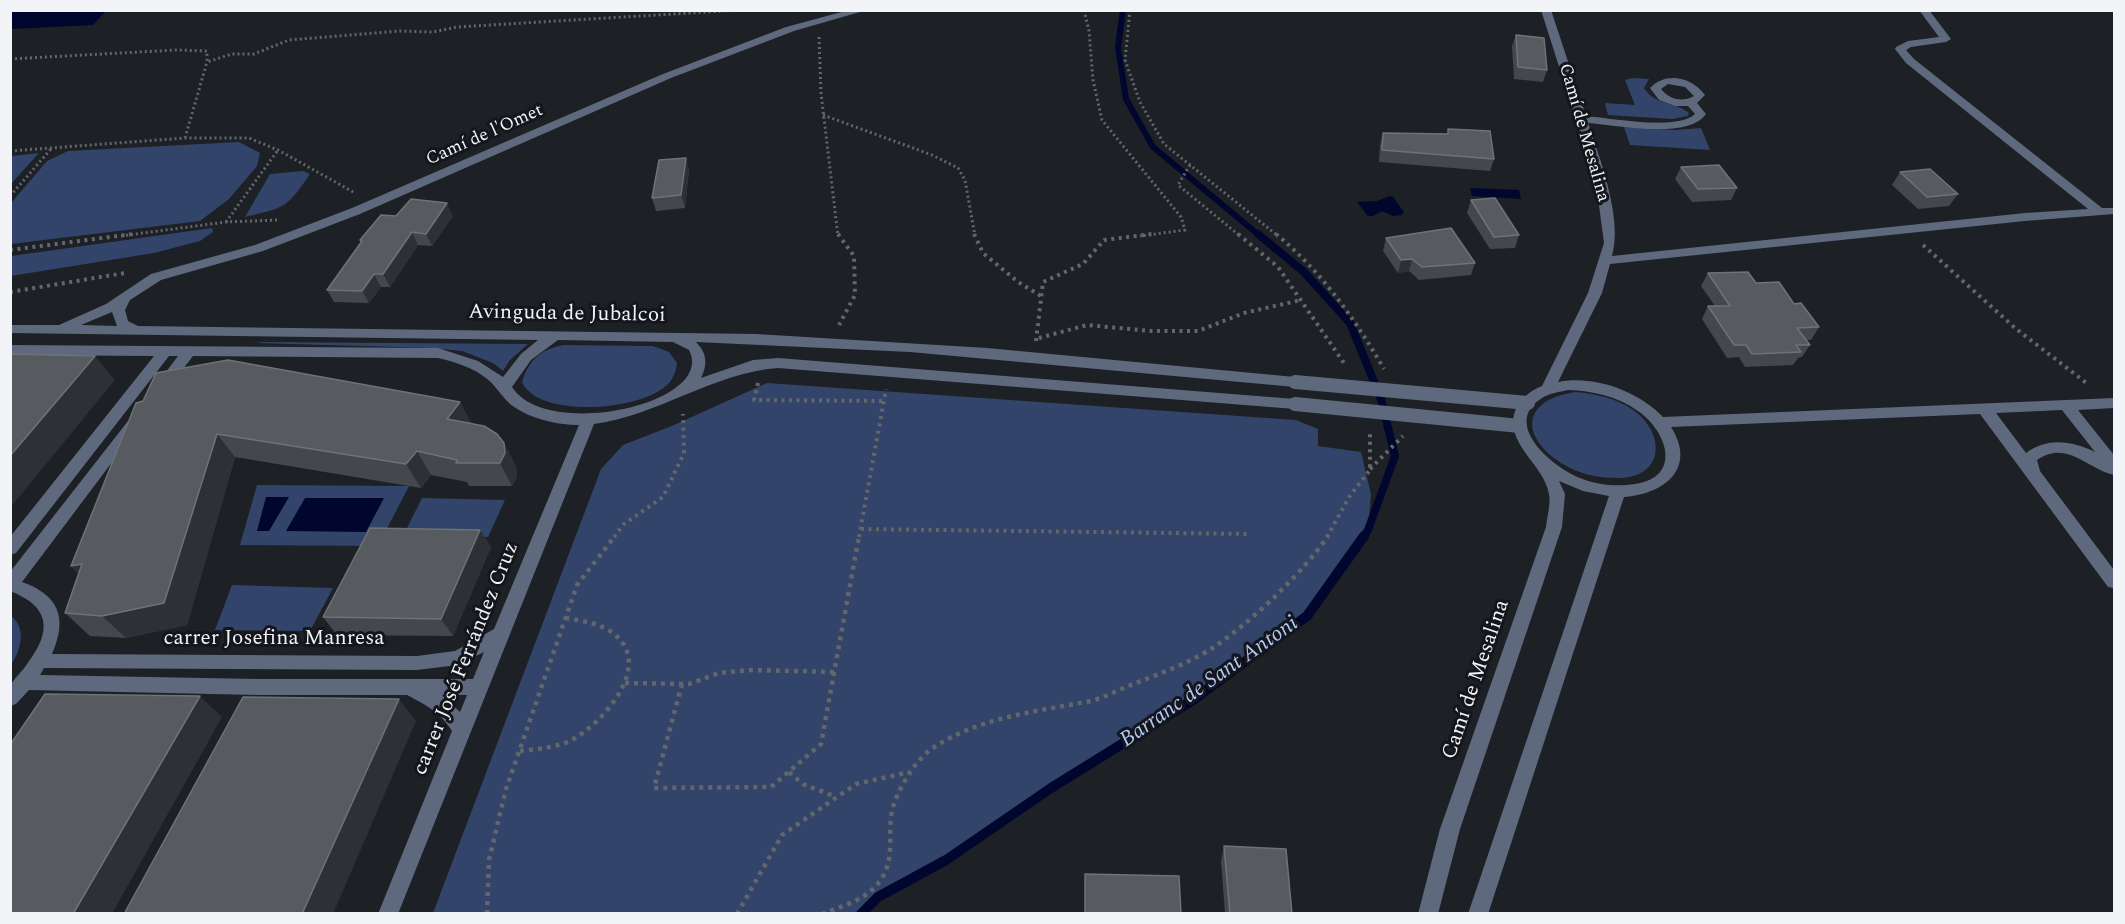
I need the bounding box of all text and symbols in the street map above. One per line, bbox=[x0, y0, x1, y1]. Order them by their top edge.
street label: Camí de Mesalina bbox=[1553, 61, 1613, 205]
street label: Camí de l'Omet bbox=[423, 101, 547, 171]
street label: Avinguda de Jubalcoi bbox=[468, 301, 666, 329]
street label: carrer José Ferrández Cruz bbox=[409, 539, 525, 779]
street label: Camí de Mesalina bbox=[1438, 597, 1516, 763]
water label: Barranc de Sant Antoni bbox=[1116, 611, 1304, 755]
street label: carrer Josefina Manresa bbox=[164, 627, 384, 653]

